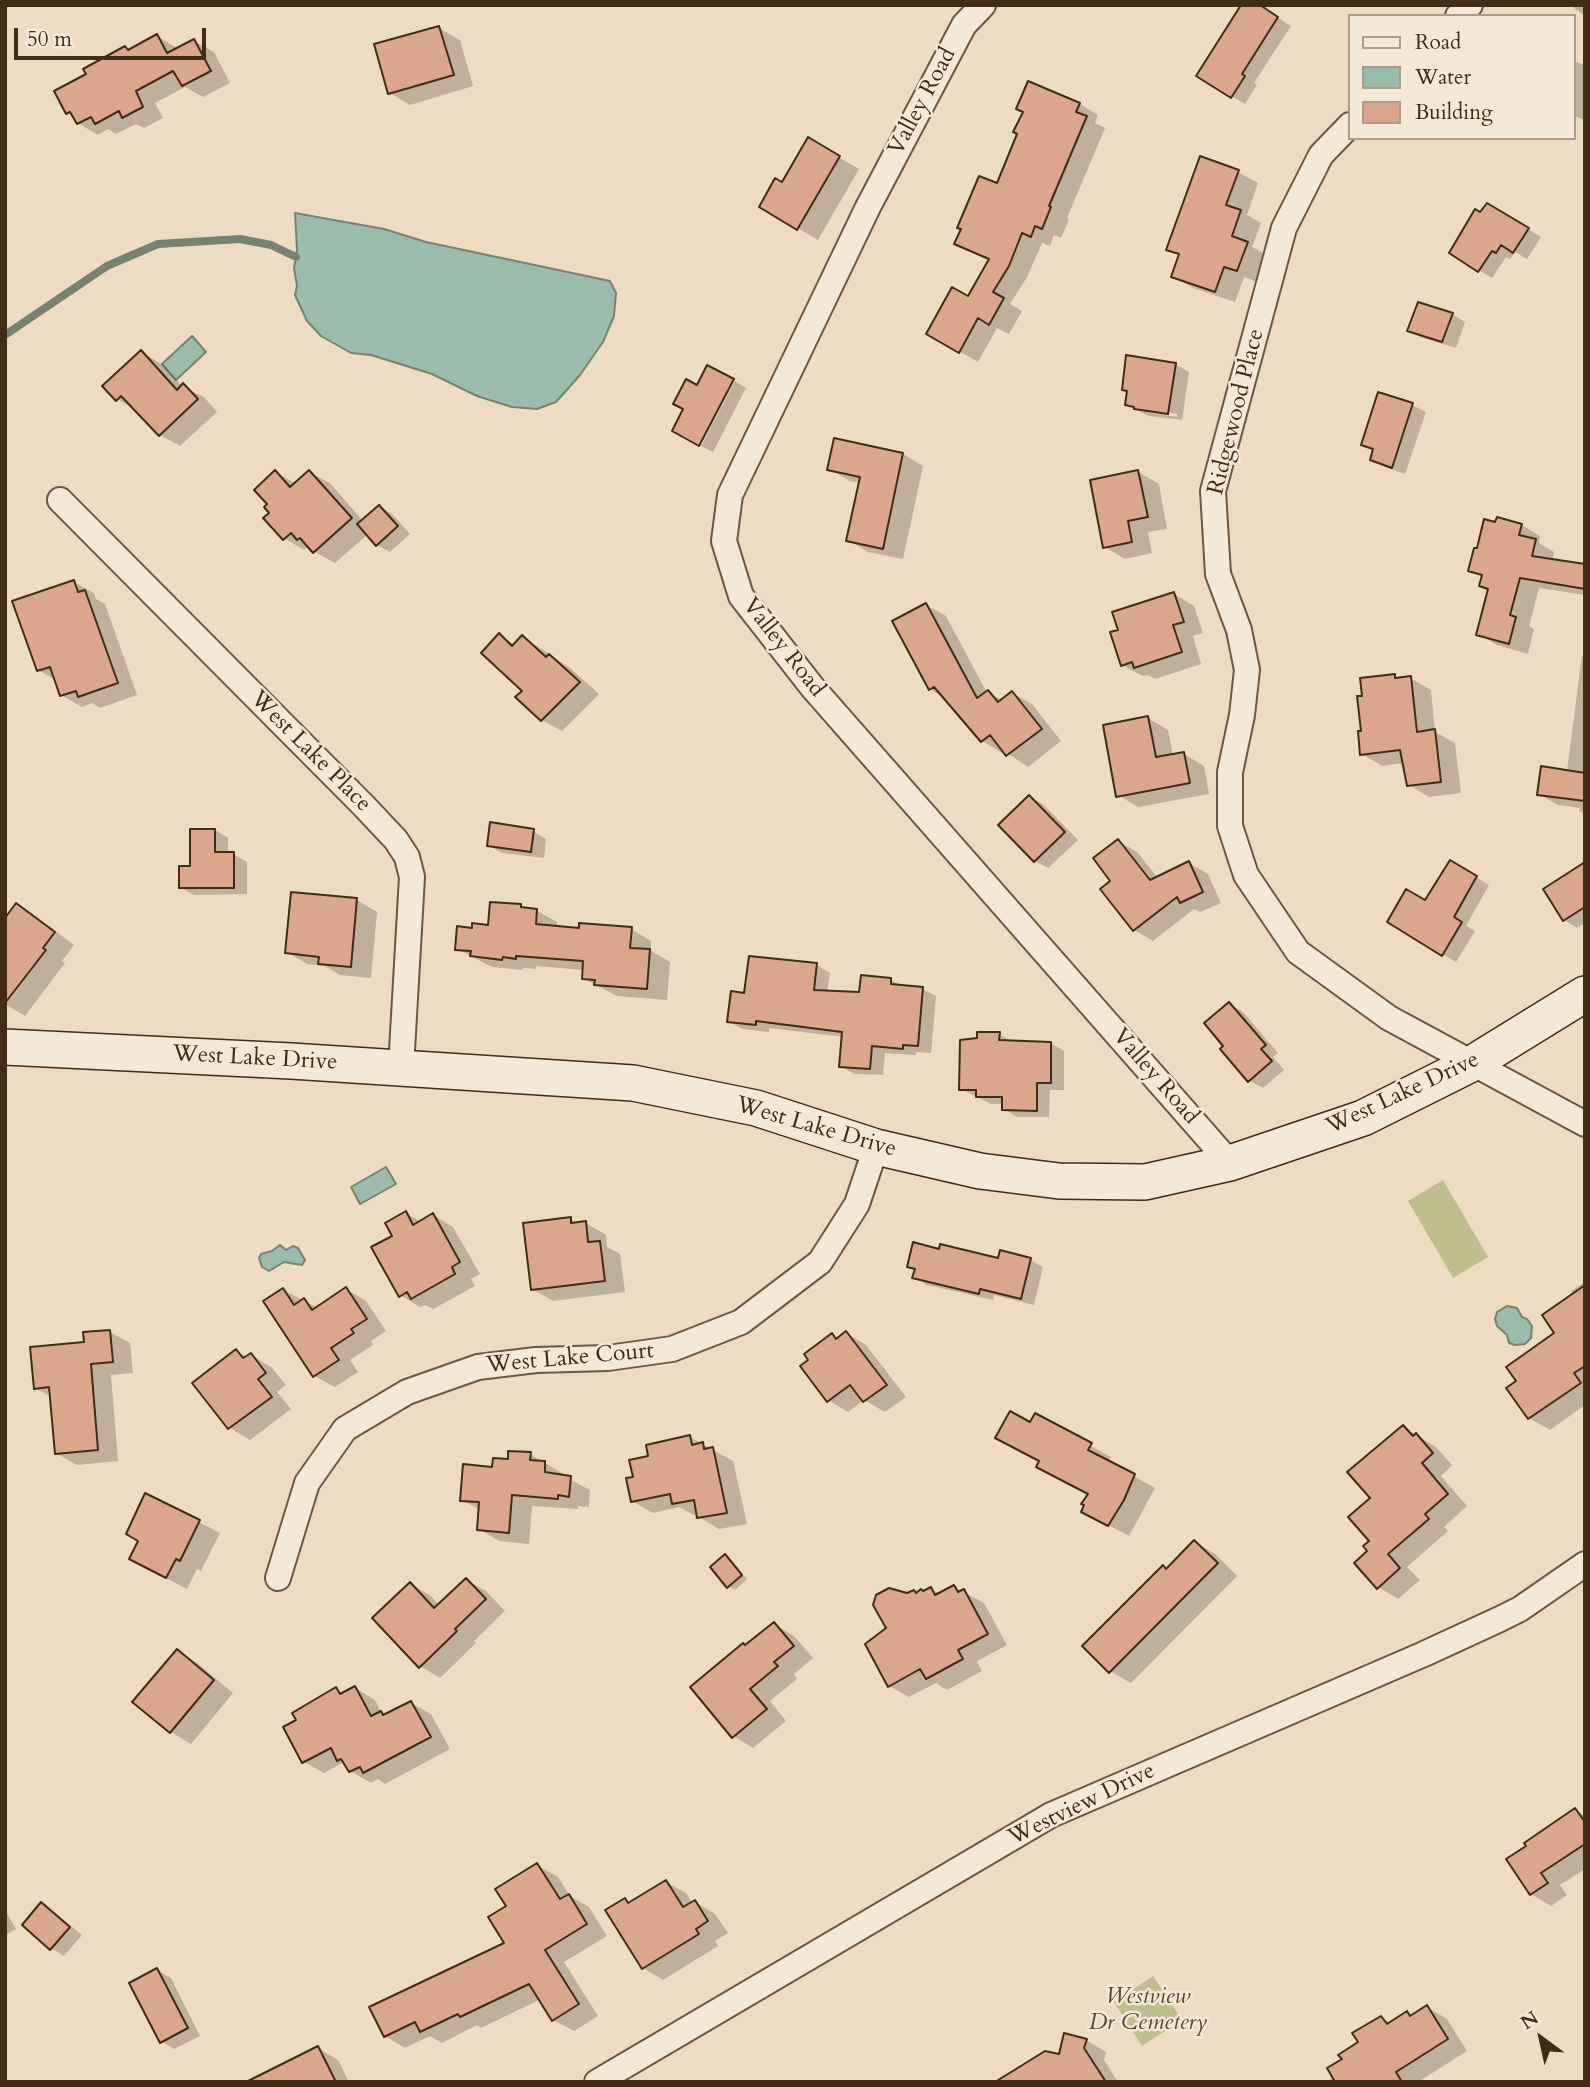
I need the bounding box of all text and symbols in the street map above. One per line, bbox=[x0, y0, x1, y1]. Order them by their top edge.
scale bar bbox=[18, 14, 210, 58]
legend bbox=[1348, 14, 1576, 140]
text: 50 m bbox=[27, 25, 72, 54]
text: Road bbox=[1415, 28, 1461, 57]
street label: Valley Road bbox=[883, 43, 963, 161]
text: Water bbox=[1415, 63, 1471, 92]
text: Building bbox=[1415, 98, 1493, 127]
street label: Ridgewood Place bbox=[1203, 326, 1271, 498]
street label: Valley Road bbox=[736, 593, 830, 703]
street label: West Lake Place bbox=[244, 686, 376, 818]
street label: Valley Road bbox=[1106, 1023, 1204, 1131]
street label: West Lake Drive bbox=[172, 1041, 338, 1077]
street label: West Lake Drive bbox=[1322, 1047, 1484, 1141]
street label: West Lake Drive bbox=[733, 1092, 899, 1164]
street label: West Lake Court bbox=[485, 1338, 655, 1380]
street label: Westview Drive bbox=[1004, 1758, 1160, 1852]
park label: Westview Dr Cemetery bbox=[1089, 1984, 1207, 2038]
north arrow bbox=[1506, 2003, 1576, 2073]
text: N bbox=[1516, 2005, 1544, 2036]

